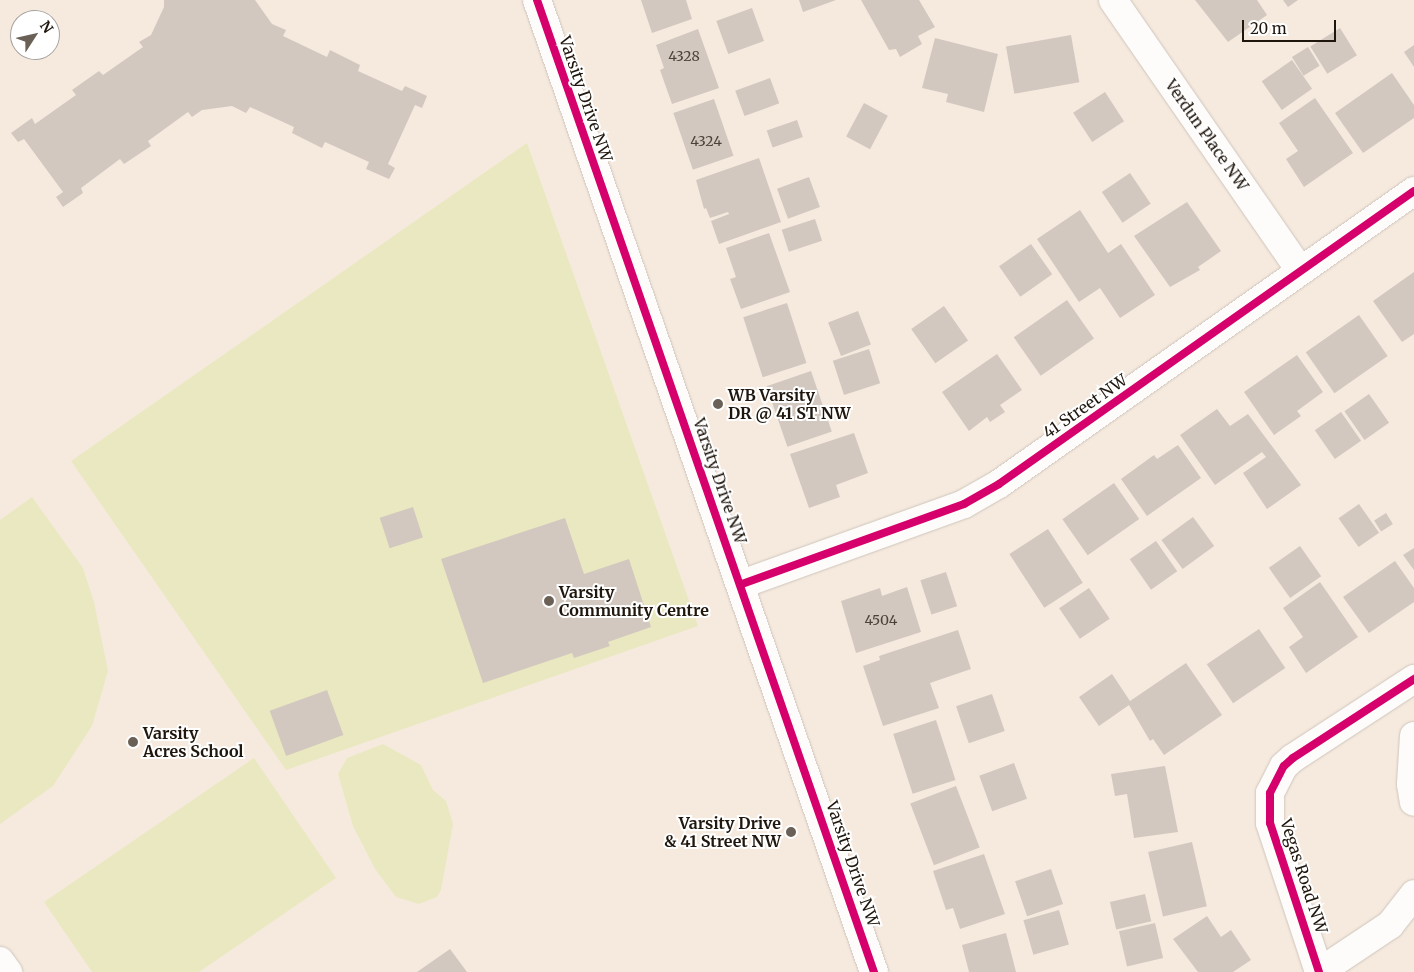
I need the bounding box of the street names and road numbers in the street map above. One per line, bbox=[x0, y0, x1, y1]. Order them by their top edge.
street label: Varsity Drive NW bbox=[555, 34, 617, 164]
street label: Verdun Place NW bbox=[1161, 76, 1253, 194]
street label: 41 Street NW bbox=[1039, 370, 1131, 442]
street label: Varsity Drive NW bbox=[689, 416, 751, 546]
street label: Varsity Drive NW bbox=[822, 799, 884, 929]
street label: Vegas Road NW bbox=[1276, 816, 1332, 936]

